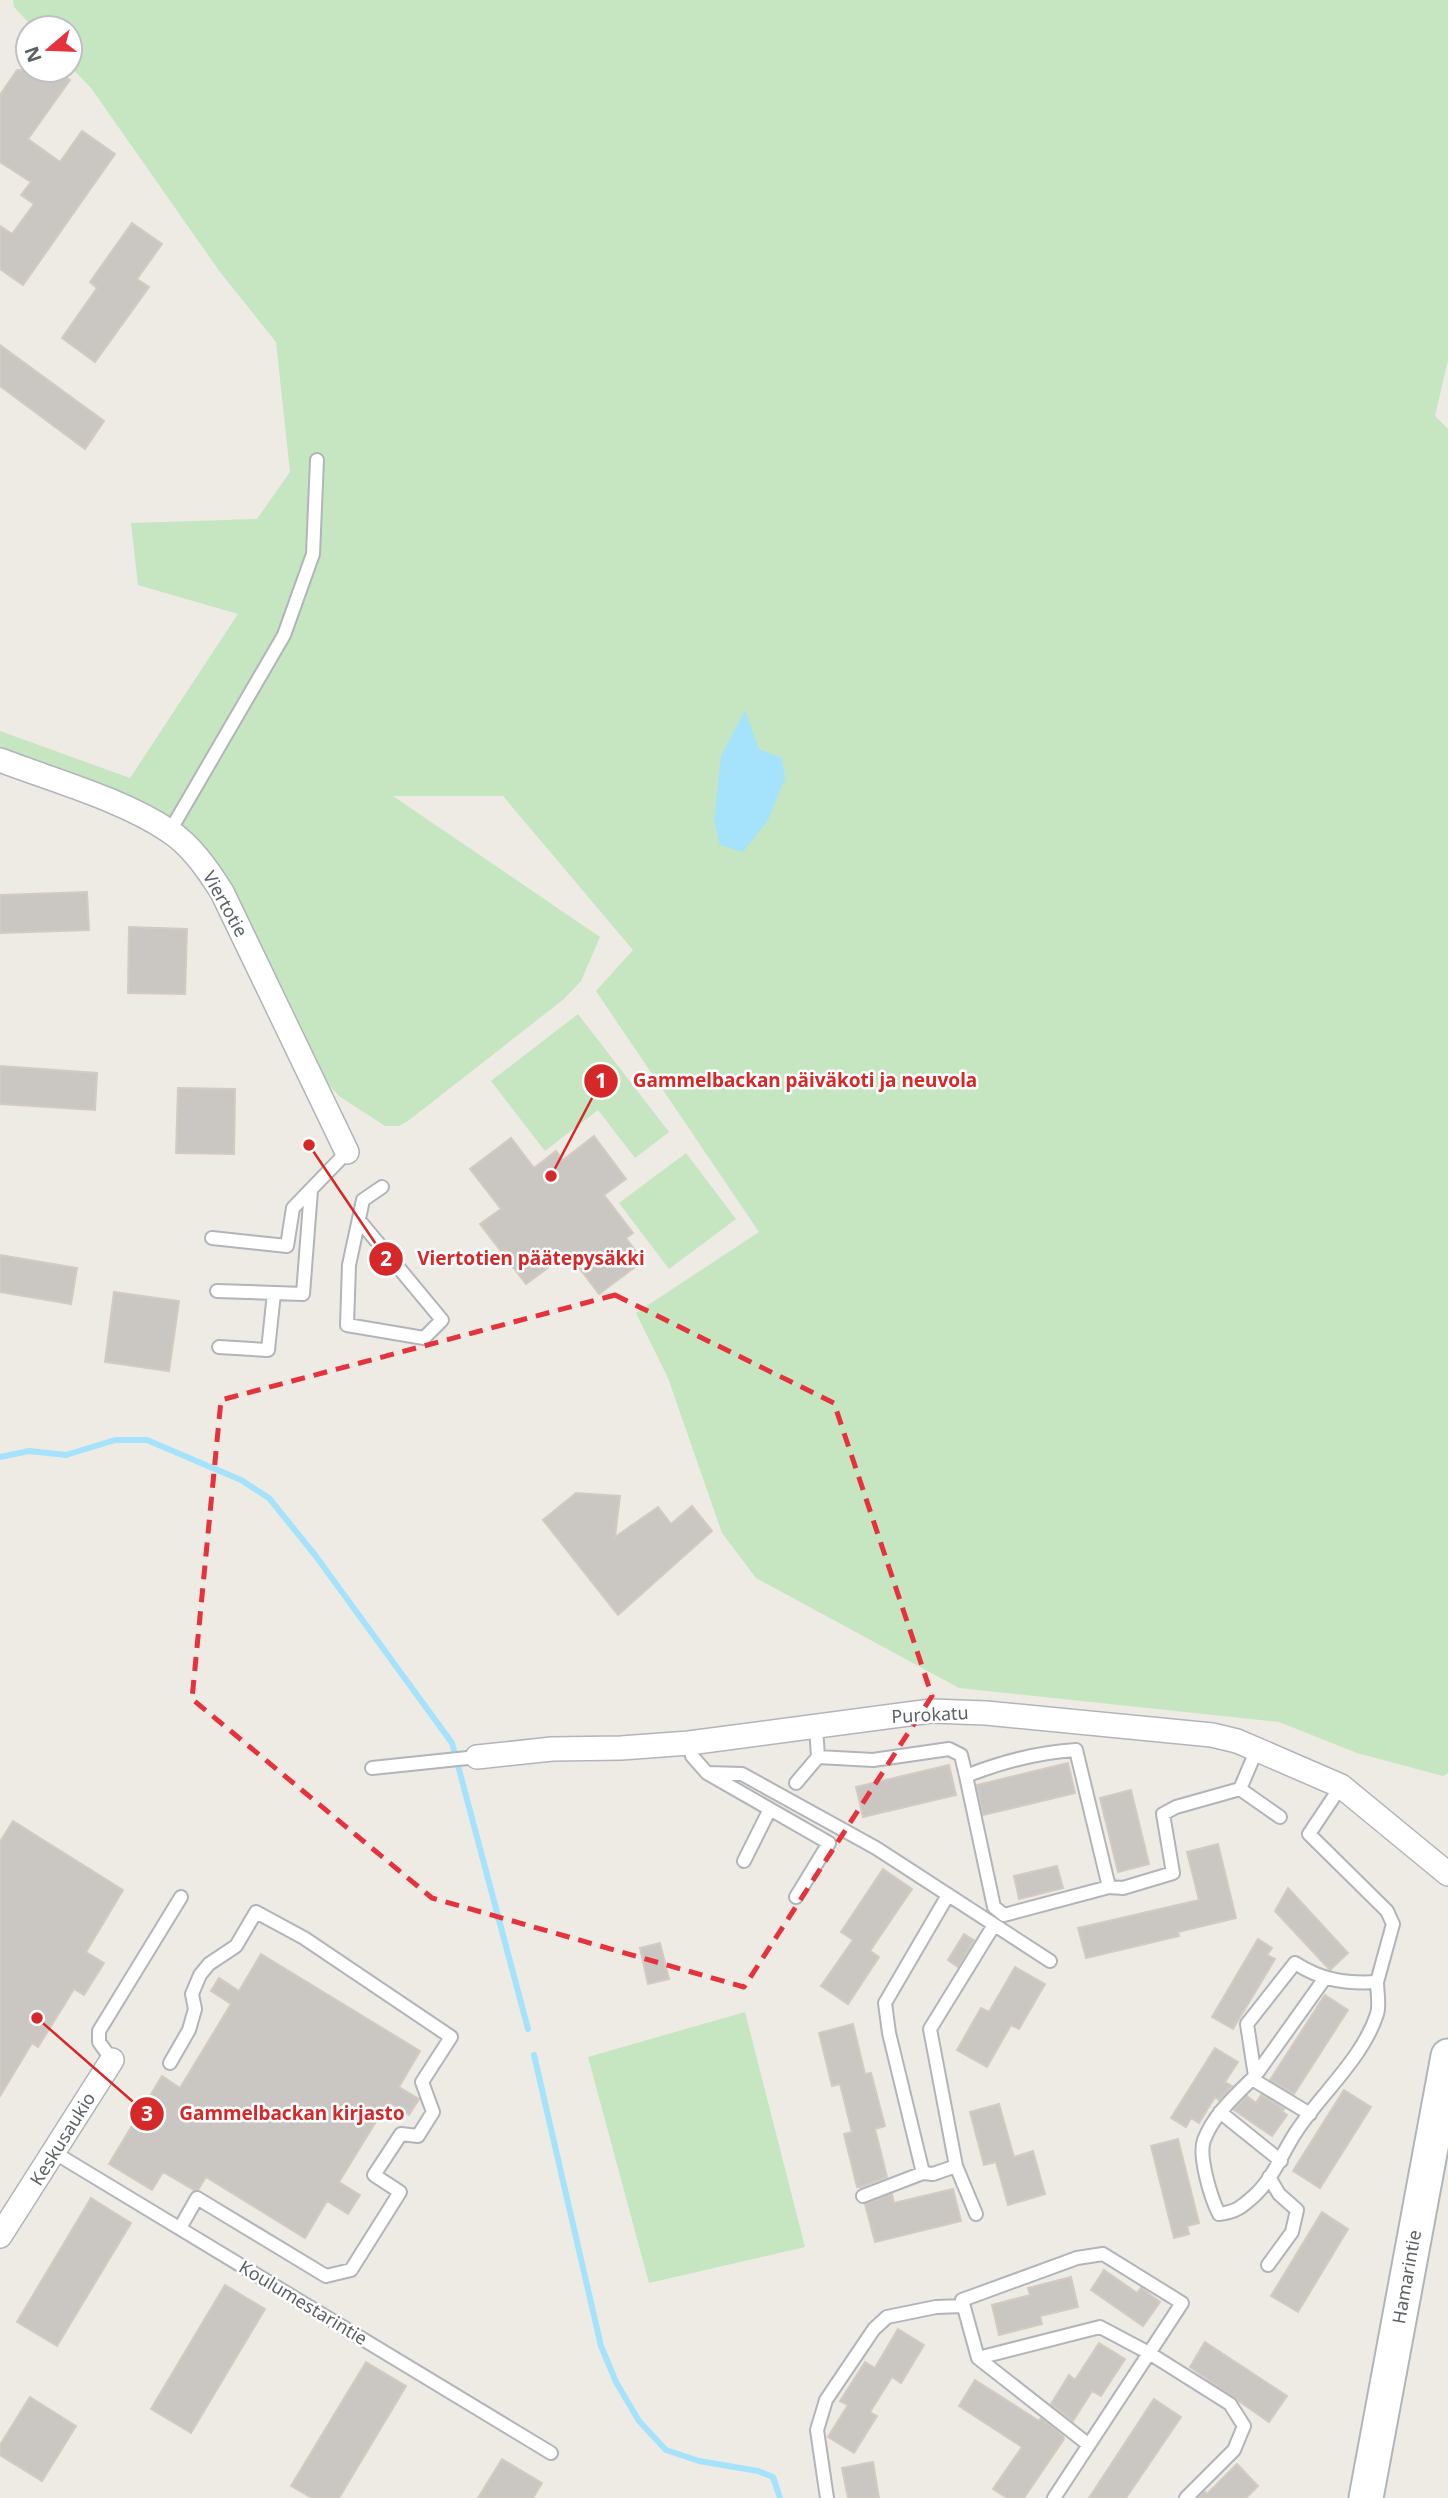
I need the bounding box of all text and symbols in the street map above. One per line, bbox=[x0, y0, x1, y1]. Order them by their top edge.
north arrow bbox=[14, 14, 84, 84]
text: N bbox=[18, 43, 48, 66]
street label: Viertotie bbox=[198, 866, 254, 941]
callout: Gammelbackan päiväkoti ja neuvola bbox=[584, 1061, 991, 1101]
text: 1 bbox=[595, 1066, 607, 1094]
text: Gammelbackan päiväkoti ja neuvola bbox=[633, 1067, 977, 1093]
callout: Viertotien päätepysäkki bbox=[368, 1239, 659, 1279]
text: 2 bbox=[380, 1244, 392, 1272]
text: Viertotien päätepysäkki bbox=[417, 1245, 645, 1271]
street label: Purokatu bbox=[891, 1700, 969, 1728]
street label: Keskusaukio bbox=[24, 2087, 100, 2190]
callout: Gammelbackan kirjasto bbox=[130, 2094, 418, 2134]
text: 3 bbox=[141, 2099, 153, 2127]
text: Gammelbackan kirjasto bbox=[179, 2100, 405, 2126]
street label: Hamarintie bbox=[1386, 2228, 1426, 2326]
street label: Koulumestarintie bbox=[235, 2254, 372, 2350]

